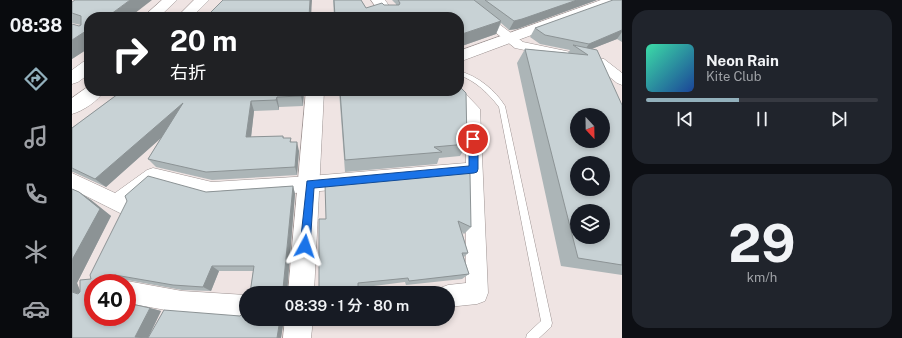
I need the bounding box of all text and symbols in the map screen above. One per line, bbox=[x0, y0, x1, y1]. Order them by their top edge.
text: 08:38 bbox=[10, 15, 62, 36]
text: 20 m bbox=[170, 24, 237, 57]
icon: right bbox=[104, 28, 156, 80]
text: Neon Rain bbox=[706, 52, 779, 69]
text: 右折 bbox=[170, 62, 206, 83]
icon: directions bbox=[22, 65, 50, 93]
text: Kite Club bbox=[706, 69, 761, 84]
north arrow bbox=[570, 108, 610, 148]
map controls bbox=[570, 108, 610, 244]
icon: previous bbox=[674, 108, 696, 130]
icon: pause bbox=[751, 108, 773, 130]
icon: next bbox=[828, 108, 850, 130]
pin bbox=[456, 122, 490, 156]
icon: music bbox=[22, 123, 50, 151]
icon: arrive bbox=[462, 128, 484, 150]
button: search bbox=[570, 156, 610, 196]
icon: phone bbox=[22, 180, 50, 208]
button: layers bbox=[570, 204, 610, 244]
text: 29 bbox=[728, 213, 796, 274]
position arrow bbox=[284, 225, 326, 267]
icon: climate bbox=[22, 238, 50, 266]
text: km/h bbox=[747, 270, 777, 285]
speed limit sign: 40 bbox=[84, 274, 136, 326]
icon: car bbox=[22, 295, 50, 323]
text: 08:39 · 1 分 · 80 m bbox=[285, 297, 409, 314]

